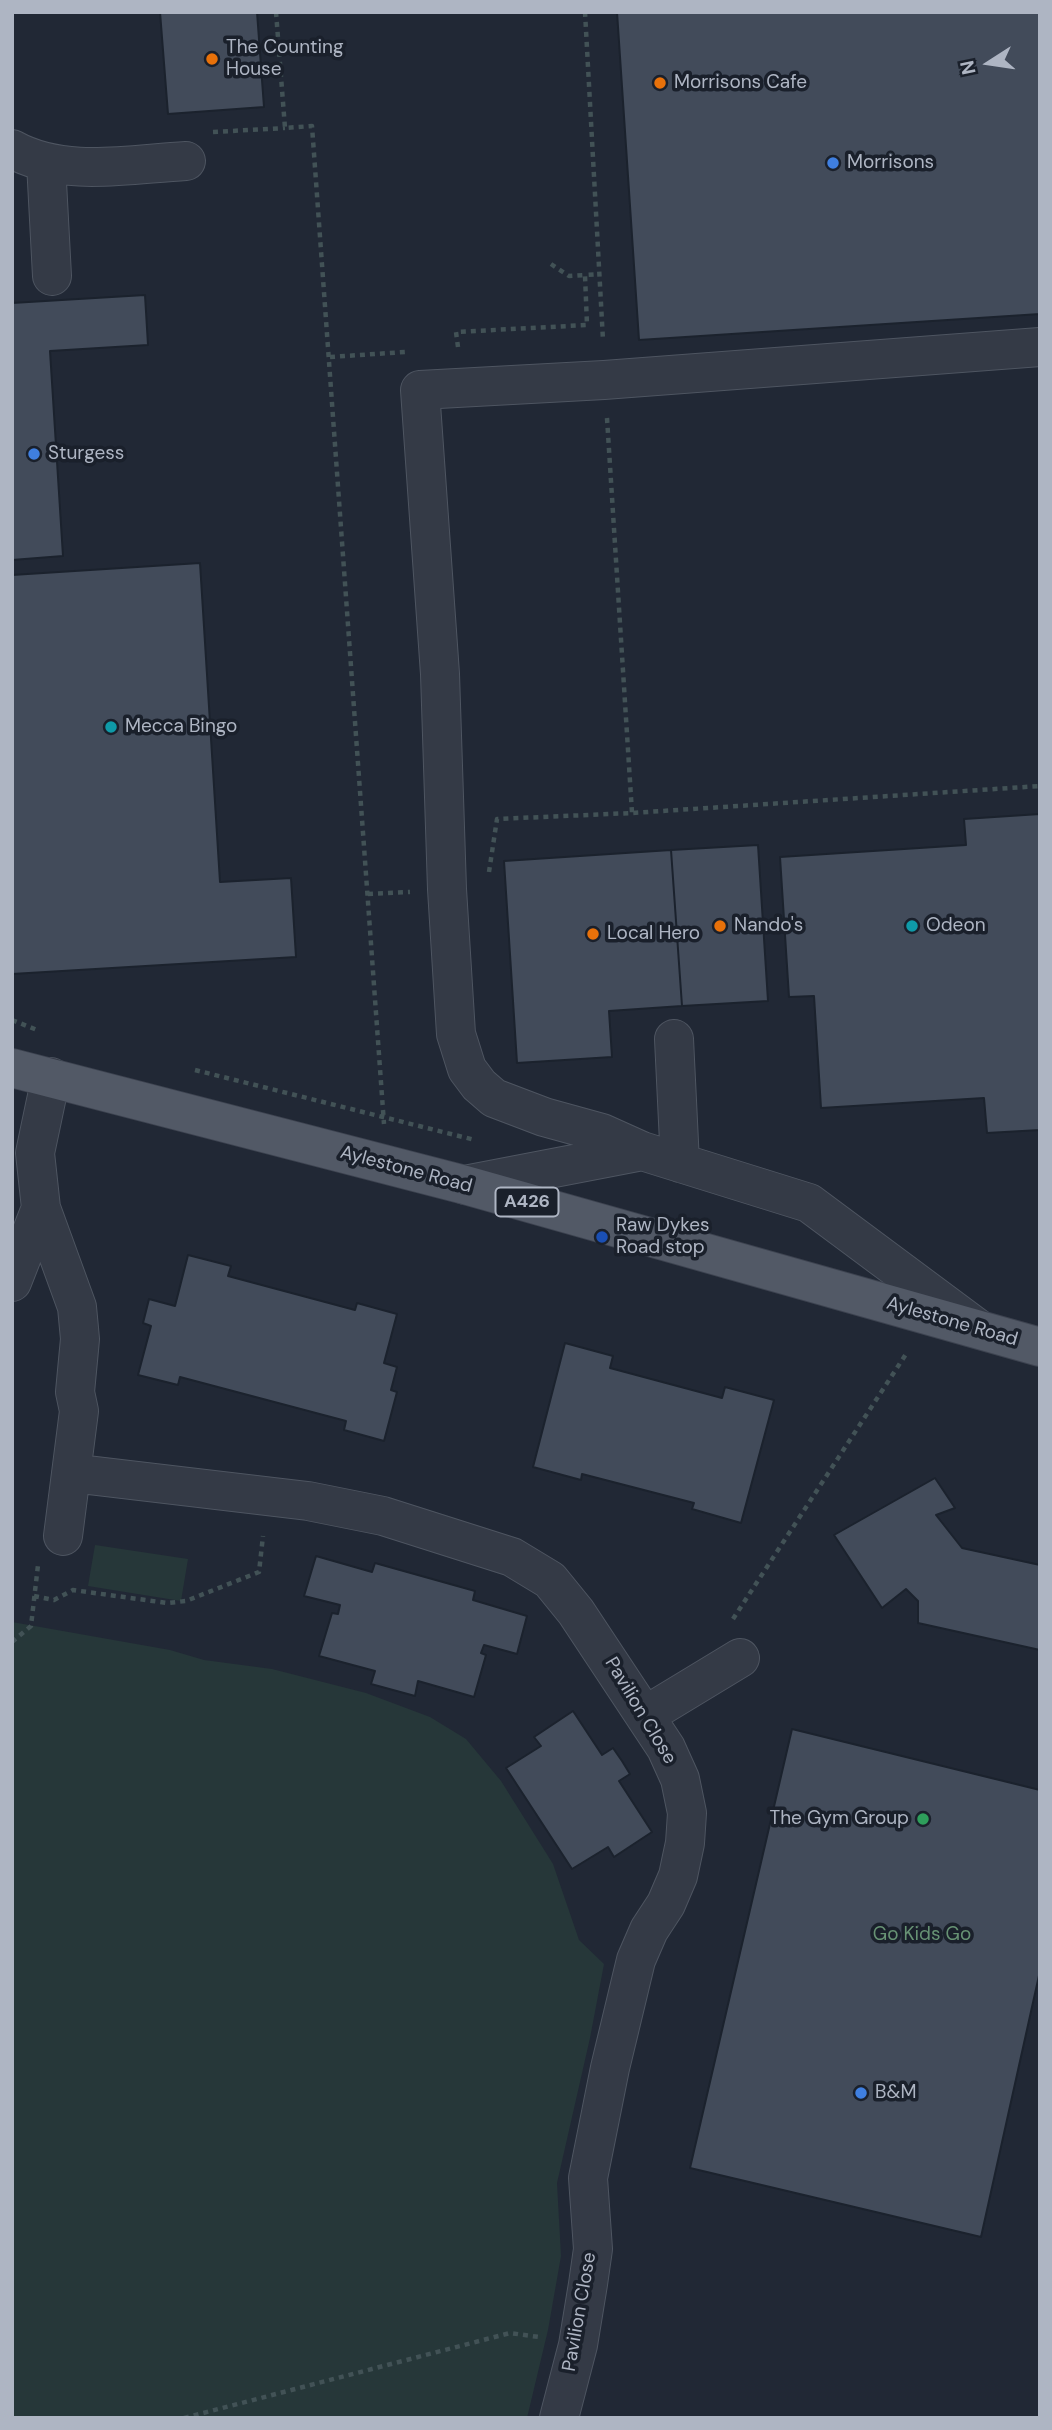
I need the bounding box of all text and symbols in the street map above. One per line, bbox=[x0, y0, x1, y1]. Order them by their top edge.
north arrow bbox=[954, 28, 1024, 98]
place label: The Counting House bbox=[226, 37, 344, 81]
marker: The Counting House bbox=[204, 51, 220, 67]
text: N bbox=[954, 58, 982, 77]
place label: Morrisons Cafe bbox=[674, 72, 807, 94]
marker: Morrisons Cafe bbox=[652, 75, 668, 91]
place label: Morrisons bbox=[847, 152, 934, 174]
marker: Morrisons bbox=[825, 155, 841, 171]
place label: Sturgess bbox=[48, 443, 124, 465]
marker: Sturgess bbox=[26, 446, 42, 462]
place label: Mecca Bingo bbox=[125, 716, 237, 738]
marker: Mecca Bingo bbox=[103, 719, 119, 735]
place label: Nando's bbox=[734, 915, 803, 937]
place label: Odeon bbox=[926, 915, 986, 937]
marker: Nando's bbox=[712, 918, 728, 934]
marker: Odeon bbox=[904, 918, 920, 934]
place label: Local Hero bbox=[607, 923, 700, 945]
marker: Local Hero bbox=[585, 926, 601, 942]
street label: Aylestone Road bbox=[338, 1141, 474, 1199]
road number: A426 bbox=[496, 1188, 558, 1217]
place label: Raw Dykes Road stop bbox=[616, 1215, 710, 1259]
marker: Raw Dykes Road stop bbox=[594, 1229, 610, 1245]
street label: Aylestone Road bbox=[884, 1292, 1020, 1352]
street label: Pavilion Close bbox=[599, 1653, 681, 1769]
place label: The Gym Group bbox=[770, 1808, 909, 1830]
marker: The Gym Group bbox=[915, 1811, 931, 1827]
park label: Go Kids Go bbox=[873, 1924, 971, 1946]
place label: B&M bbox=[875, 2082, 916, 2104]
marker: B&M bbox=[853, 2085, 869, 2101]
street label: Pavilion Close bbox=[558, 2251, 602, 2373]

